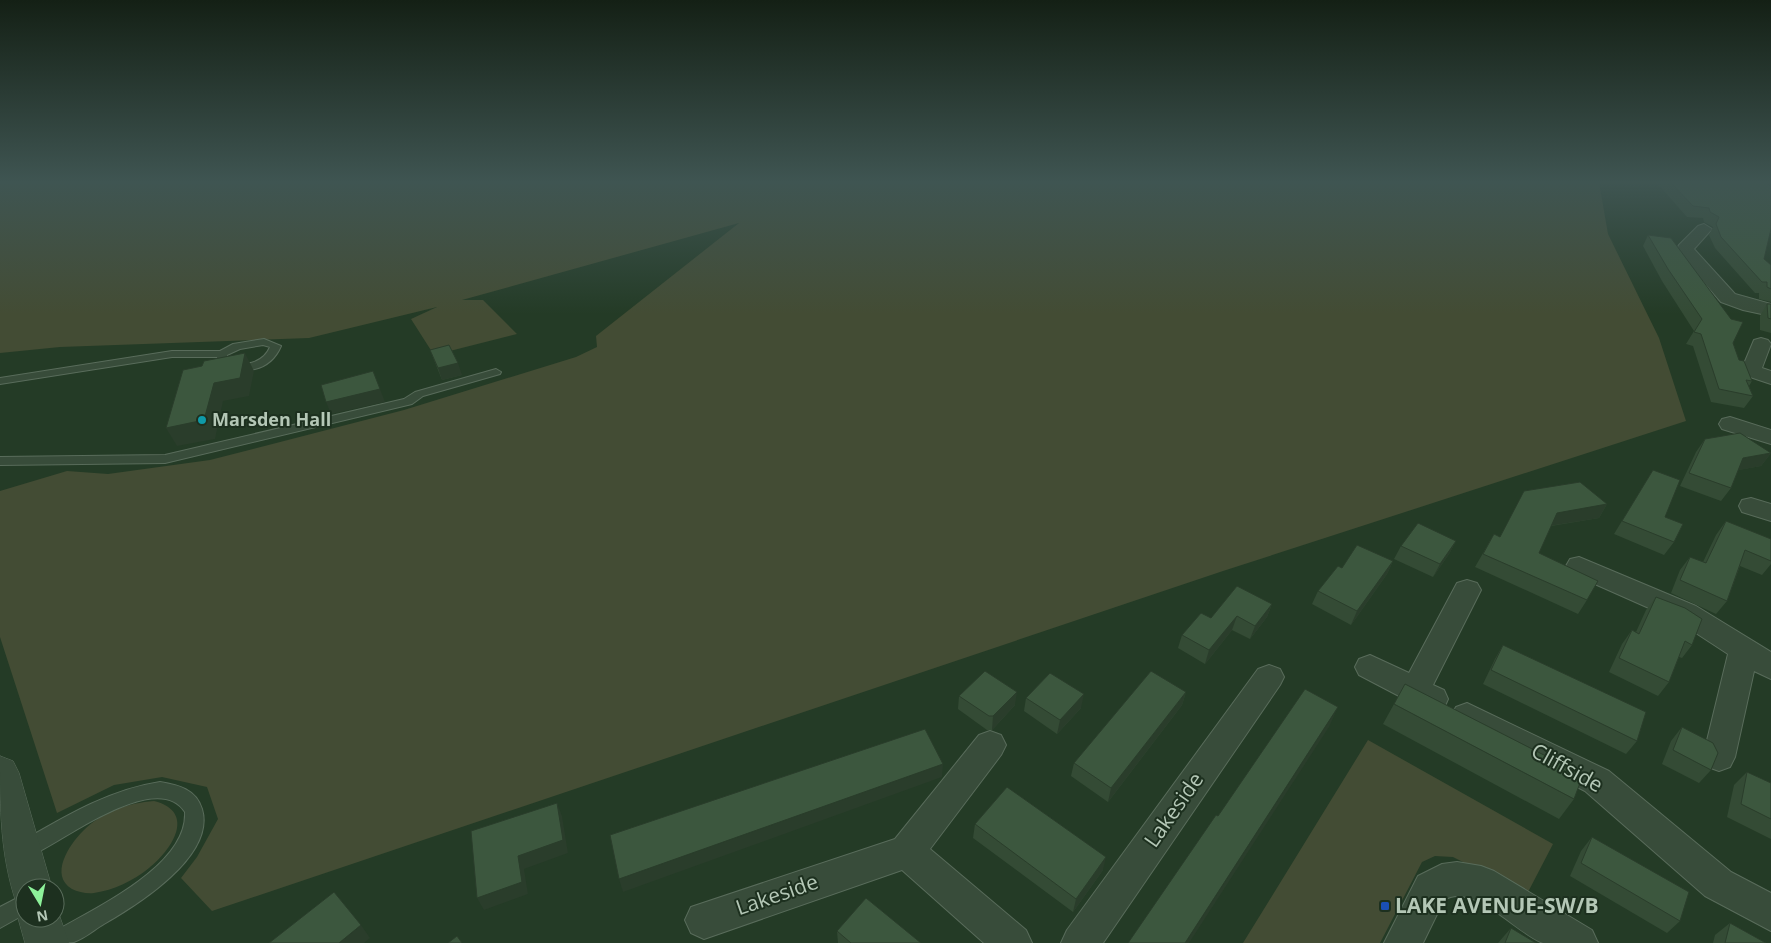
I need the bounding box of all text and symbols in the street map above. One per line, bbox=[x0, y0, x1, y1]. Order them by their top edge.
place label: Marsden Hall bbox=[212, 407, 331, 431]
marker: Marsden Hall bbox=[196, 414, 208, 426]
street label: Cliffside bbox=[1527, 736, 1608, 798]
street label: Lakeside bbox=[1137, 766, 1209, 852]
street label: Lakeside bbox=[732, 867, 822, 921]
north arrow bbox=[15, 878, 65, 928]
place label: LAKE AVENUE-SW/B bbox=[1395, 891, 1599, 919]
marker: LAKE AVENUE-SW/B bbox=[1379, 900, 1391, 912]
text: N bbox=[35, 906, 50, 927]

